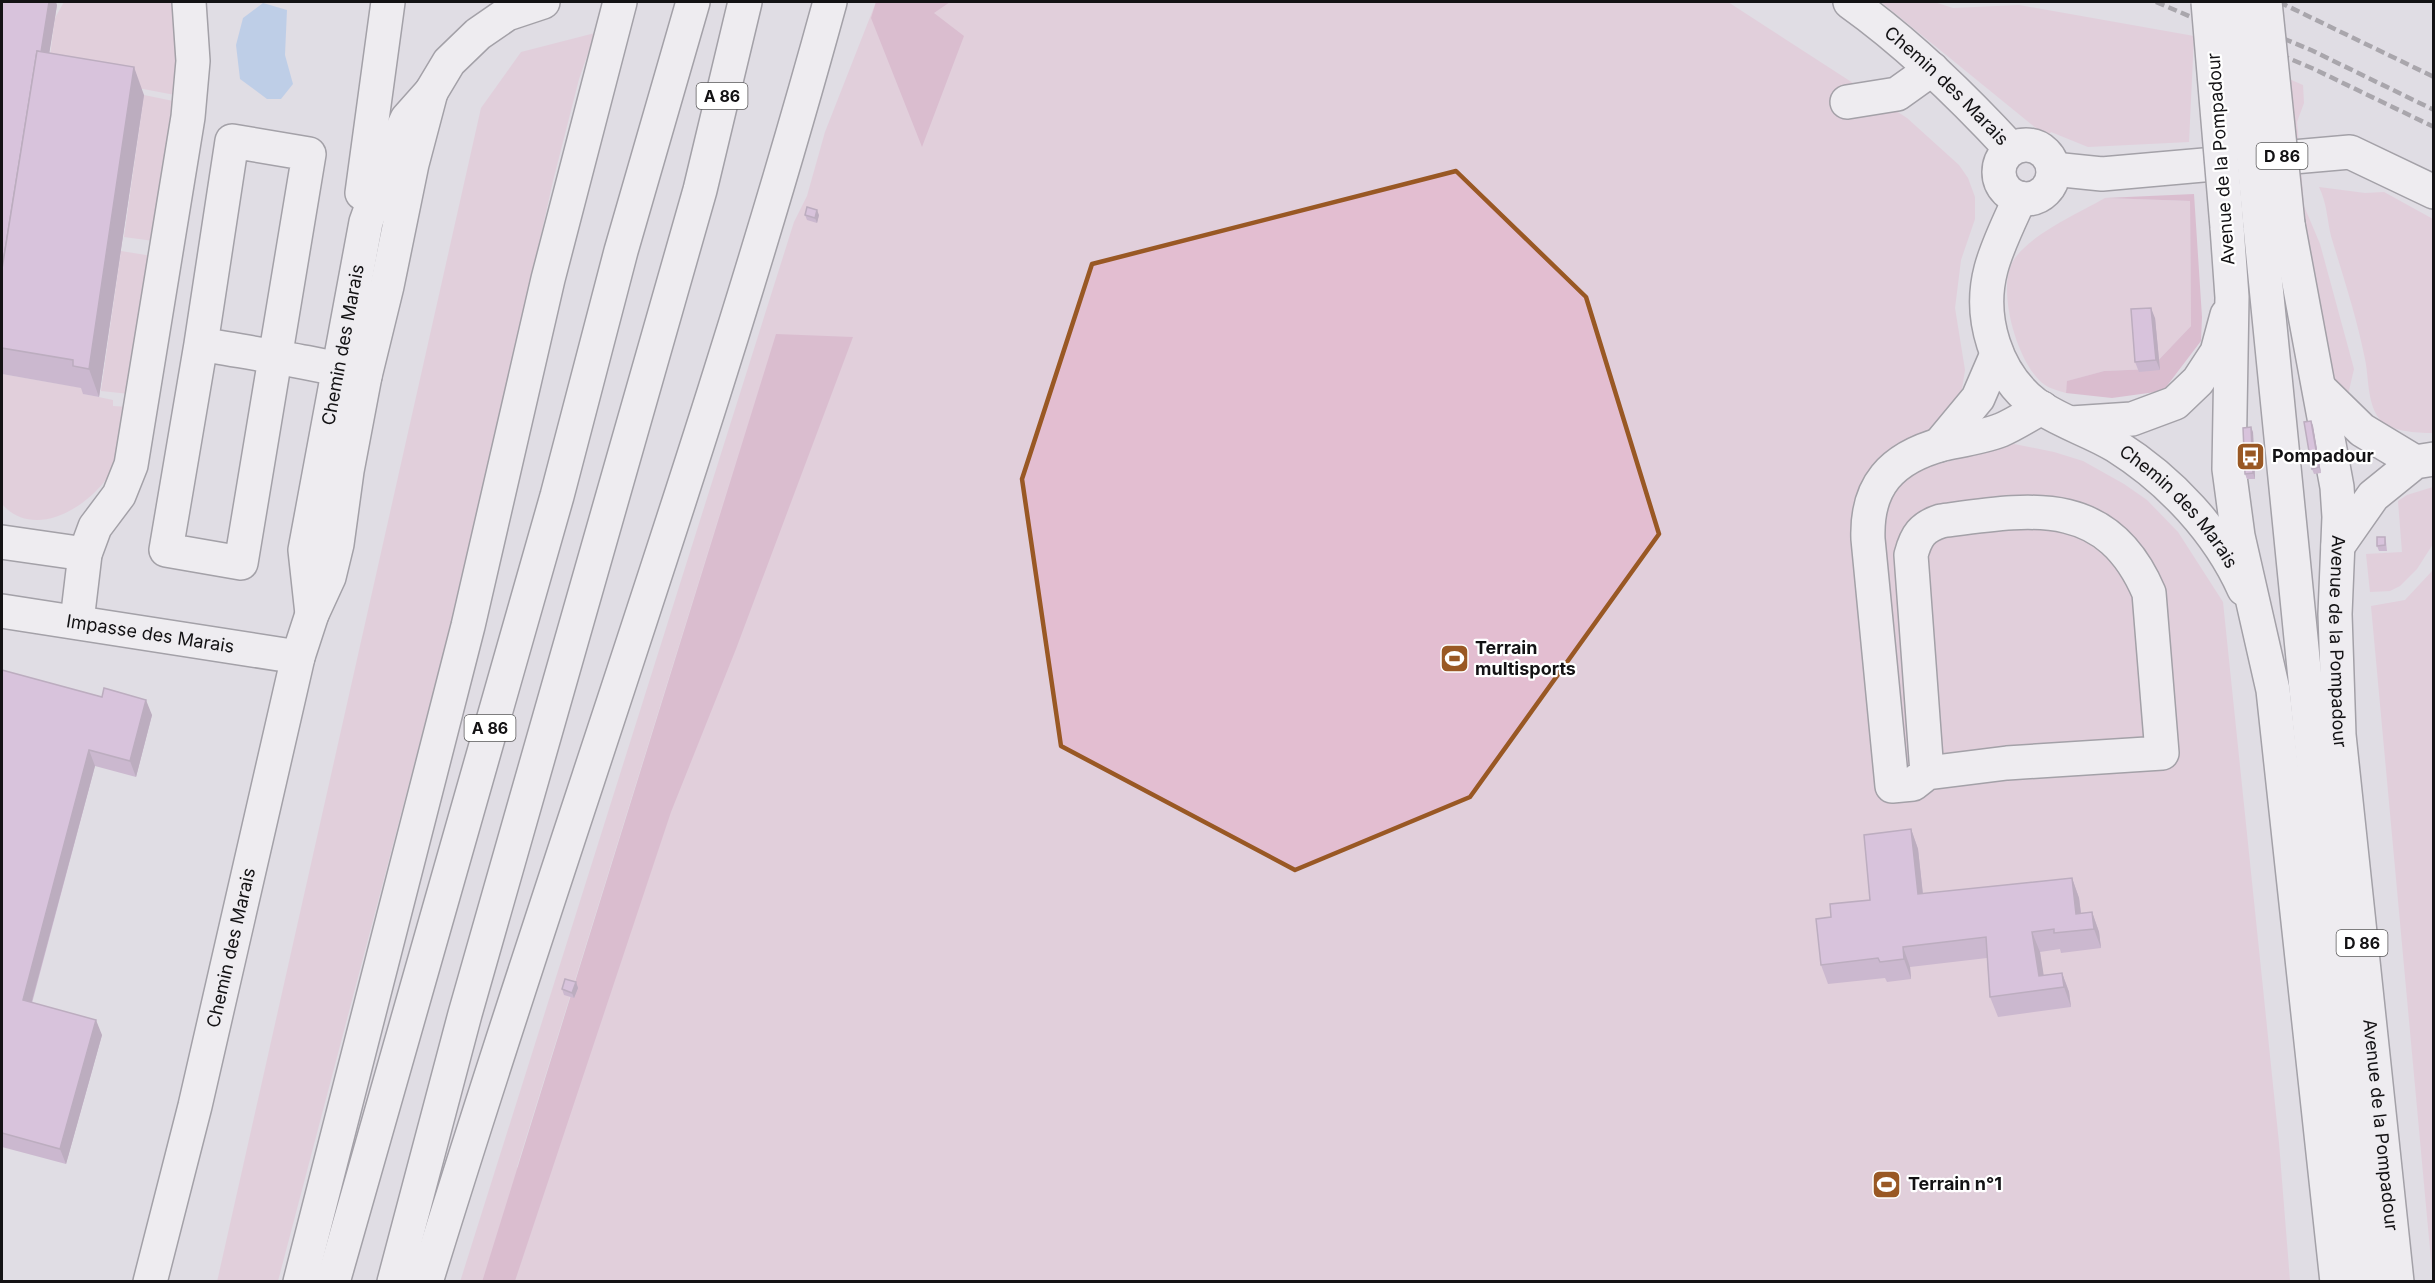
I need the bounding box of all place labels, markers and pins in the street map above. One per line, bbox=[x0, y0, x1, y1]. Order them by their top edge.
bus stop icon: Pompadour bbox=[2235, 440, 2267, 472]
place label: Pompadour bbox=[2272, 445, 2374, 466]
place label: Terrain multisports bbox=[1475, 637, 1576, 679]
sports icon: Terrain multisports bbox=[1438, 642, 1470, 674]
sports icon: Terrain n°1 bbox=[1871, 1168, 1903, 1200]
place label: Terrain n°1 bbox=[1908, 1173, 2002, 1194]

